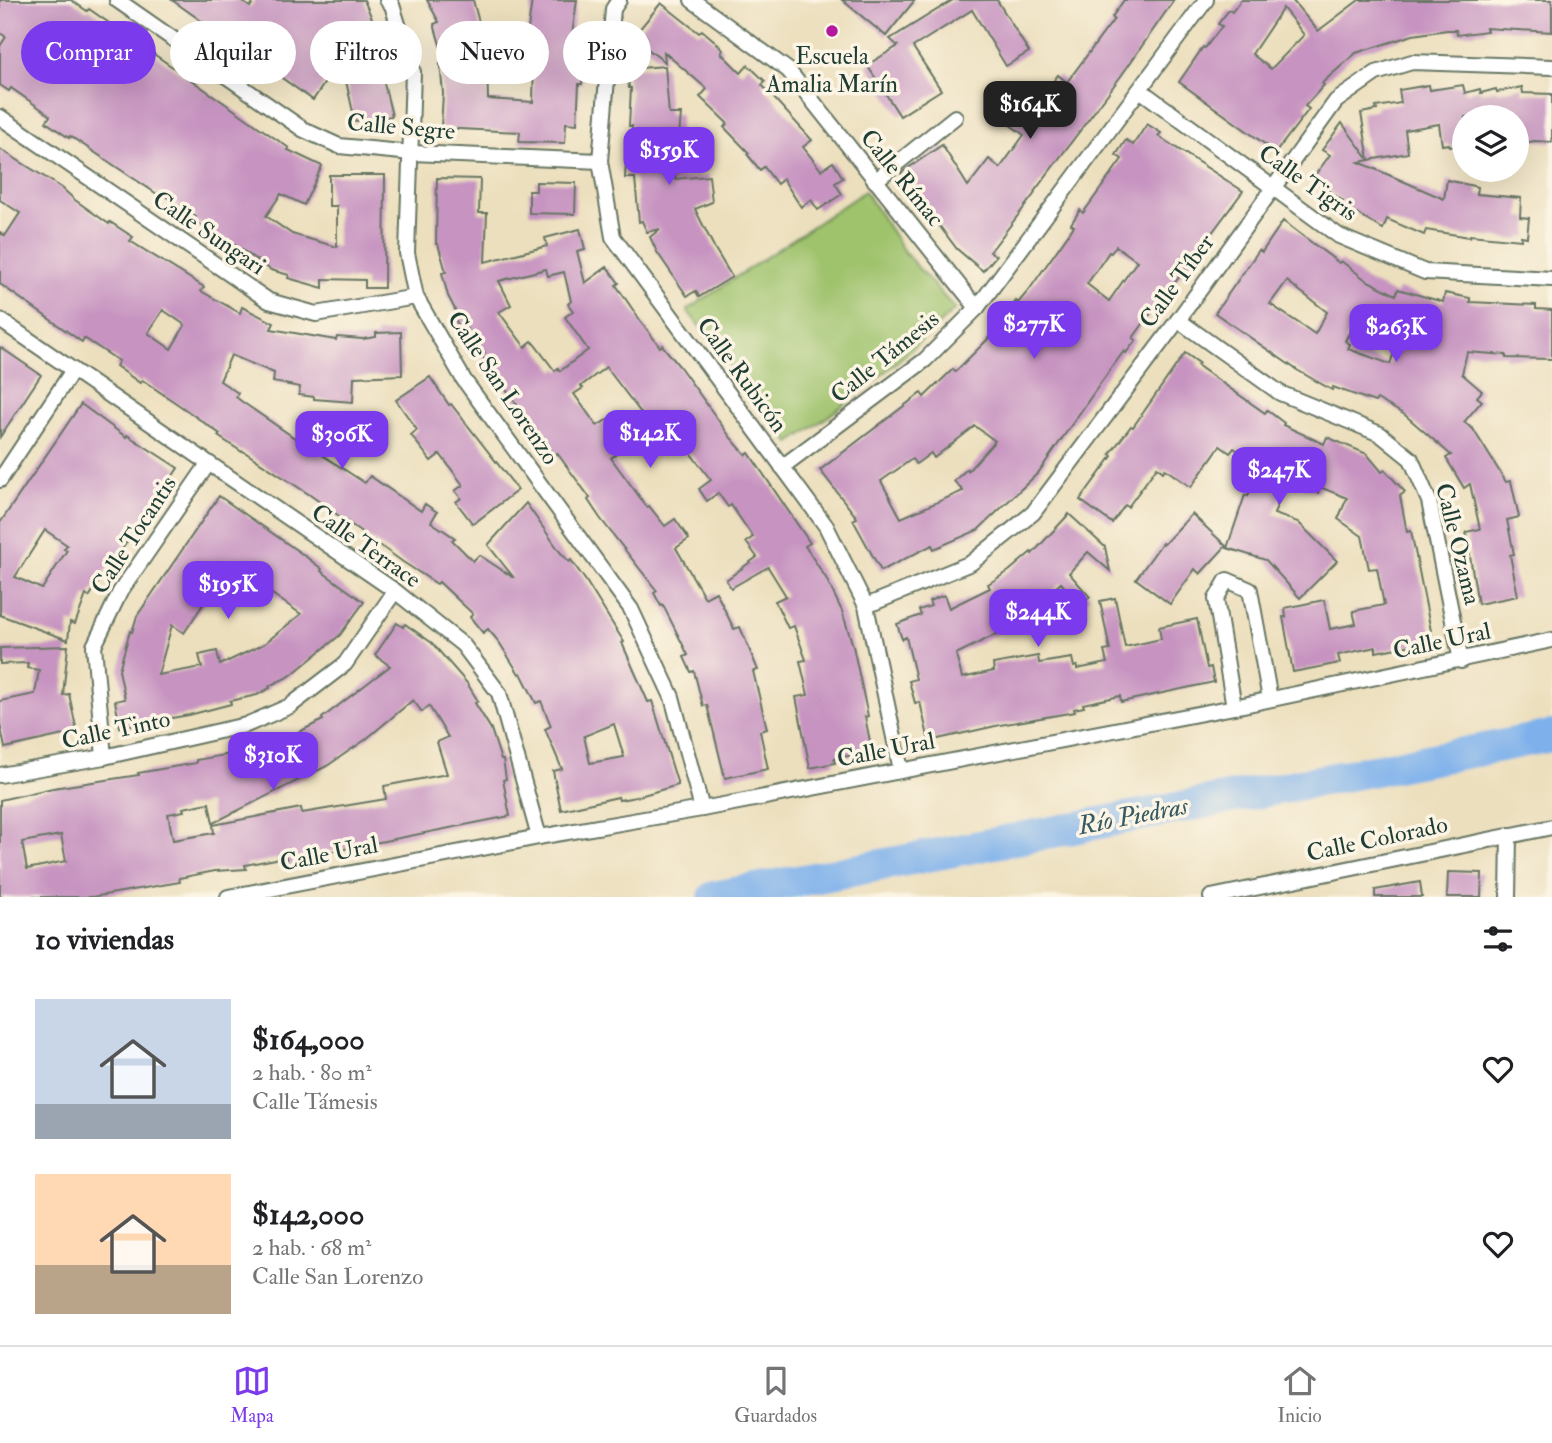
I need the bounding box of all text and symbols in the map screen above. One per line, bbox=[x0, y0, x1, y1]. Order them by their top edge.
chip: Comprar bbox=[21, 21, 156, 84]
chip: Alquilar bbox=[170, 21, 296, 84]
chip: Filtros bbox=[310, 21, 422, 84]
chip: Nuevo bbox=[436, 21, 549, 84]
chip: Piso bbox=[563, 21, 651, 84]
marker: Escuela Amalia Marín bbox=[824, 23, 840, 39]
place label: Escuela Amalia Marín bbox=[765, 41, 898, 100]
pin: $164K bbox=[981, 82, 1079, 141]
text: $164K bbox=[999, 89, 1061, 118]
map controls bbox=[1452, 105, 1529, 182]
button: layers bbox=[1452, 105, 1529, 182]
street label: Calle Segre bbox=[345, 107, 457, 147]
street label: Calle Rímac bbox=[853, 123, 951, 233]
pin: $159K bbox=[620, 128, 718, 187]
text: $159K bbox=[639, 135, 699, 164]
street label: Calle Tigris bbox=[1252, 138, 1364, 228]
street label: Calle Sungari bbox=[147, 184, 271, 282]
street label: Calle Tíber bbox=[1133, 228, 1222, 334]
pin: $277K bbox=[985, 302, 1083, 361]
street label: Calle Támesis bbox=[824, 304, 946, 410]
pin: $263K bbox=[1347, 304, 1445, 364]
street label: Calle San Lorenzo bbox=[440, 305, 566, 471]
text: $277K bbox=[1003, 309, 1065, 338]
street label: Calle Rubicón bbox=[690, 311, 794, 439]
text: $263K bbox=[1365, 312, 1427, 341]
pin: $142K bbox=[601, 410, 699, 470]
pin: $306K bbox=[293, 412, 391, 471]
text: $142K bbox=[619, 418, 681, 447]
text: $306K bbox=[311, 419, 373, 448]
pin: $247K bbox=[1230, 448, 1328, 507]
text: $247K bbox=[1247, 455, 1311, 484]
street label: Calle Tocantis bbox=[84, 470, 184, 600]
street label: Calle Ozama bbox=[1428, 480, 1488, 609]
street label: Calle Terrace bbox=[305, 497, 427, 595]
pin: $195K bbox=[179, 562, 277, 621]
text: $195K bbox=[198, 569, 258, 598]
pin: $244K bbox=[989, 590, 1087, 649]
text: $244K bbox=[1005, 597, 1071, 626]
street label: Calle Ural bbox=[1390, 616, 1494, 666]
street label: Calle Tinto bbox=[59, 703, 173, 757]
street label: Calle Ural bbox=[834, 725, 938, 775]
pin: $310K bbox=[224, 732, 322, 792]
text: $310K bbox=[244, 740, 302, 769]
water label: Río Piedras bbox=[1074, 790, 1191, 842]
street label: Calle Colorado bbox=[1304, 809, 1450, 869]
street label: Calle Ural bbox=[277, 829, 381, 879]
icon: filters bbox=[1479, 920, 1517, 958]
text: 10 viviendas bbox=[35, 921, 174, 958]
text: $164,000 bbox=[252, 1021, 365, 1058]
icon: home bbox=[91, 1027, 175, 1111]
icon: heart bbox=[1479, 1050, 1517, 1088]
text: 2 hab. · 80 m² bbox=[252, 1058, 372, 1087]
text: Calle Támesis bbox=[252, 1087, 378, 1116]
text: $142,000 bbox=[252, 1196, 364, 1233]
icon: home bbox=[91, 1202, 175, 1286]
icon: heart bbox=[1479, 1225, 1517, 1263]
text: 2 hab. · 68 m² bbox=[252, 1233, 372, 1262]
text: Calle San Lorenzo bbox=[252, 1262, 423, 1291]
tab: Mapa bbox=[230, 1362, 274, 1428]
tab: Guardados bbox=[734, 1362, 817, 1428]
tab: Inicio bbox=[1278, 1362, 1322, 1428]

